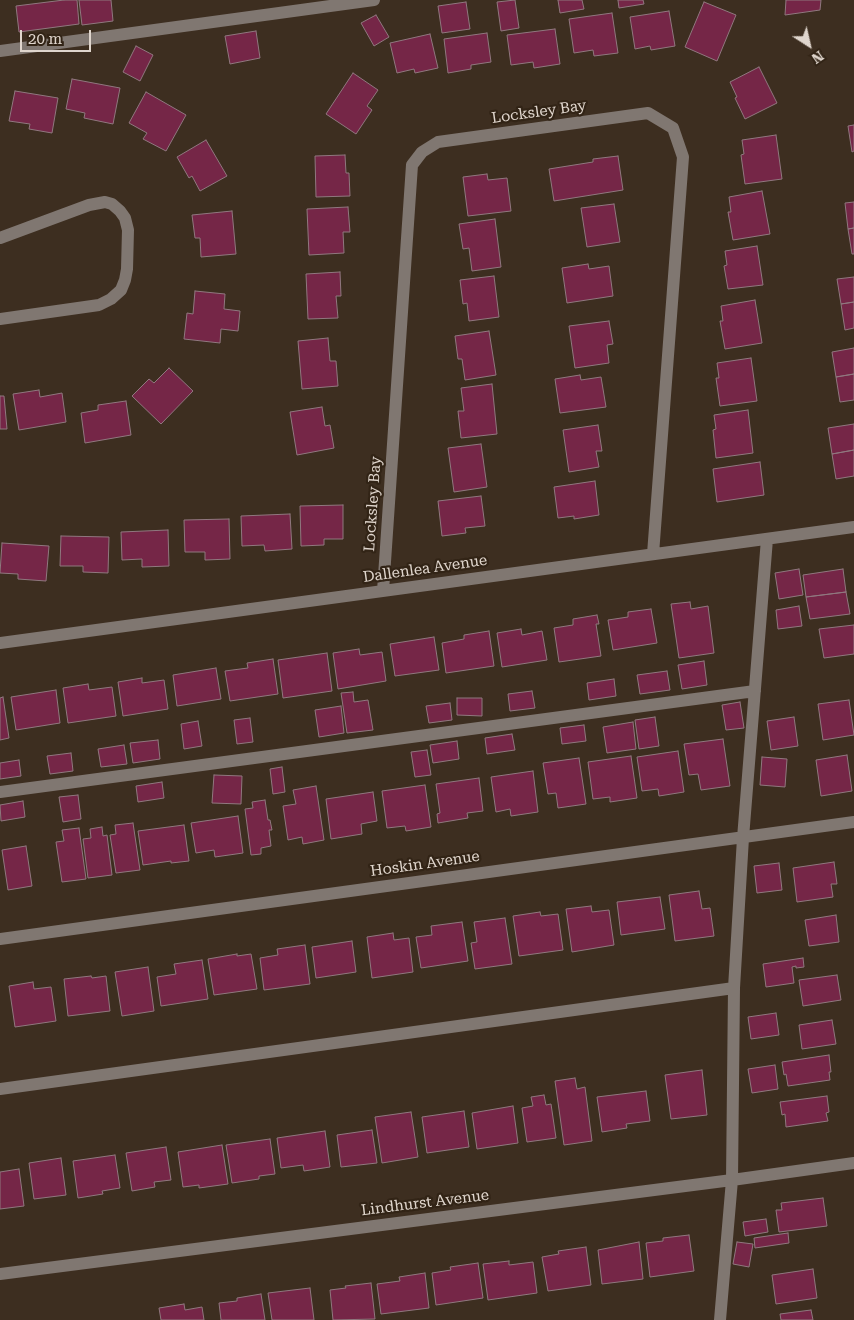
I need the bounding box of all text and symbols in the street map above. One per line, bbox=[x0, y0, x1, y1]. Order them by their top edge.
scale bar bbox=[22, 20, 94, 52]
north arrow bbox=[784, 20, 834, 70]
text: 20 m bbox=[28, 30, 62, 48]
text: N bbox=[809, 48, 827, 67]
street label: Locksley Bay bbox=[491, 96, 587, 128]
street label: Locksley Bay bbox=[361, 456, 385, 552]
street label: Dallenlea Avenue bbox=[362, 551, 488, 587]
street label: Hoskin Avenue bbox=[369, 847, 481, 881]
street label: Lindhurst Avenue bbox=[360, 1186, 490, 1220]

